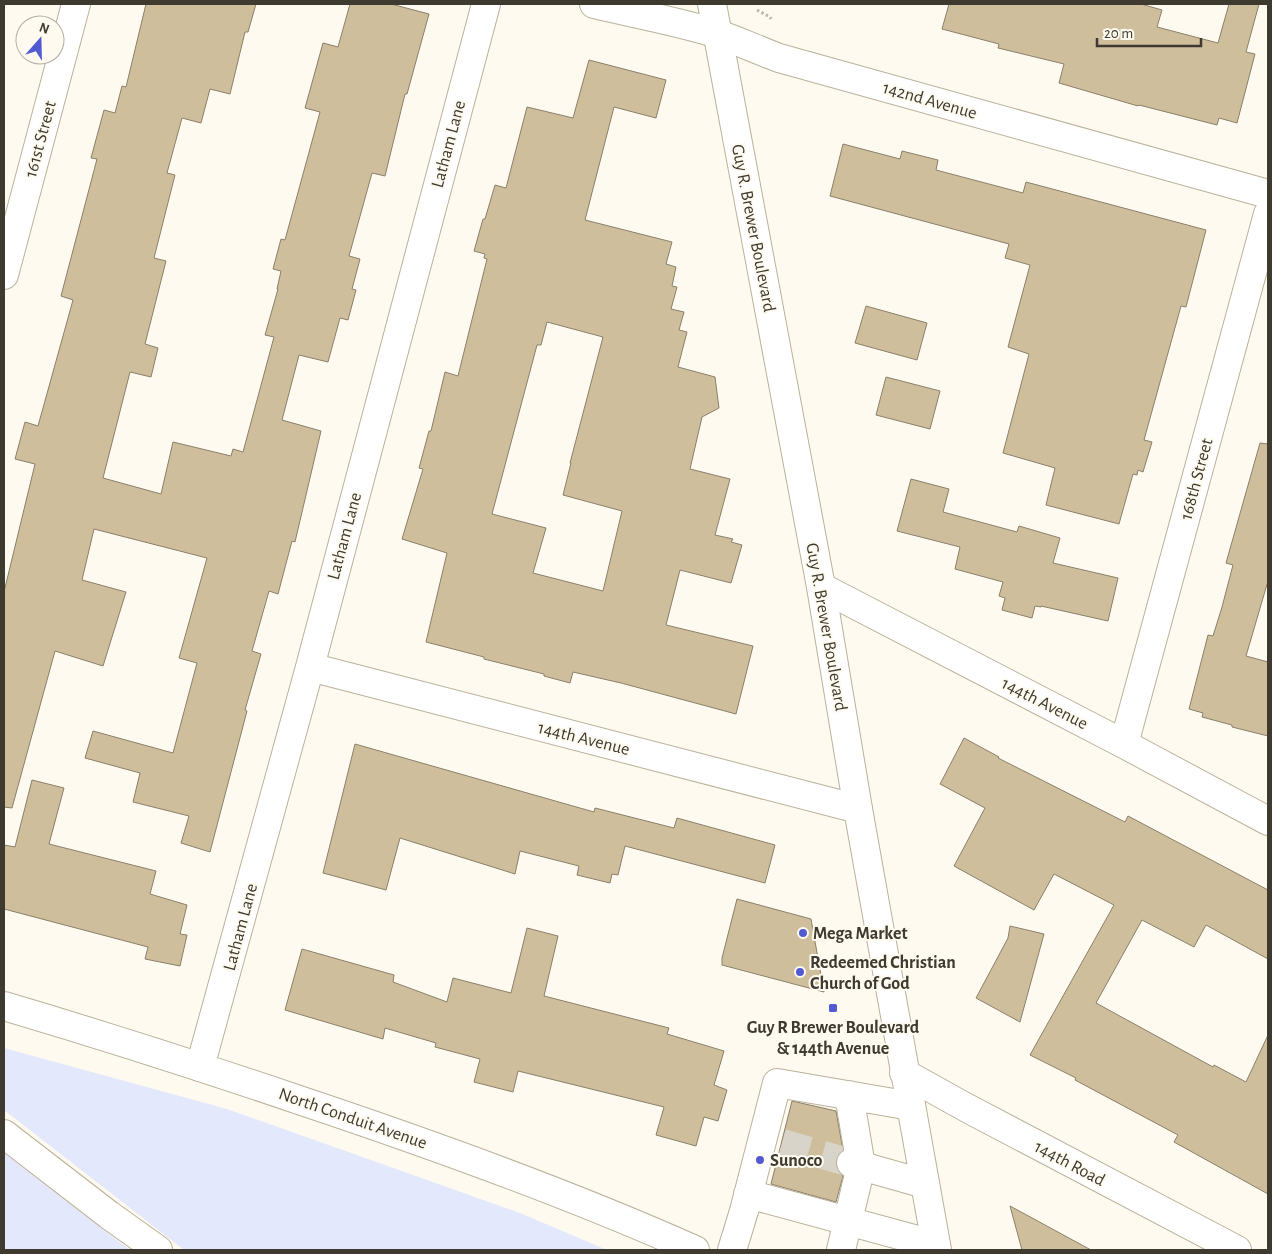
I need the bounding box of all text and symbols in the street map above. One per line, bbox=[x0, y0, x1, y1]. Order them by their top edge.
north arrow bbox=[15, 15, 65, 65]
scale bar bbox=[1097, 15, 1201, 47]
text: N bbox=[37, 20, 51, 37]
text: 20 m bbox=[1104, 26, 1133, 41]
street label: 142nd Avenue bbox=[881, 79, 979, 123]
street label: 161st Street bbox=[22, 99, 60, 180]
street label: Latham Lane bbox=[429, 99, 469, 190]
street label: Guy R. Brewer Boulevard bbox=[728, 143, 778, 314]
street label: 168th Street bbox=[1177, 436, 1217, 522]
street label: Latham Lane bbox=[325, 491, 365, 582]
street label: Guy R. Brewer Boulevard bbox=[802, 542, 850, 713]
street label: 144th Avenue bbox=[999, 675, 1091, 733]
street label: 144th Avenue bbox=[536, 719, 632, 759]
street label: Latham Lane bbox=[221, 882, 261, 973]
place label: Mega Market bbox=[813, 925, 908, 943]
marker: Mega Market bbox=[797, 927, 809, 939]
place label: Redeemed Christian Church of God bbox=[810, 954, 956, 993]
marker: Redeemed Christian Church of God bbox=[794, 966, 806, 978]
marker: Guy R Brewer Boulevard & 144th Avenue bbox=[827, 1002, 839, 1014]
place label: Guy R Brewer Boulevard & 144th Avenue bbox=[747, 1019, 920, 1058]
street label: North Conduit Avenue bbox=[276, 1085, 429, 1153]
street label: 144th Road bbox=[1031, 1138, 1108, 1190]
place label: Sunoco bbox=[770, 1152, 823, 1170]
marker: Sunoco bbox=[754, 1154, 766, 1166]

